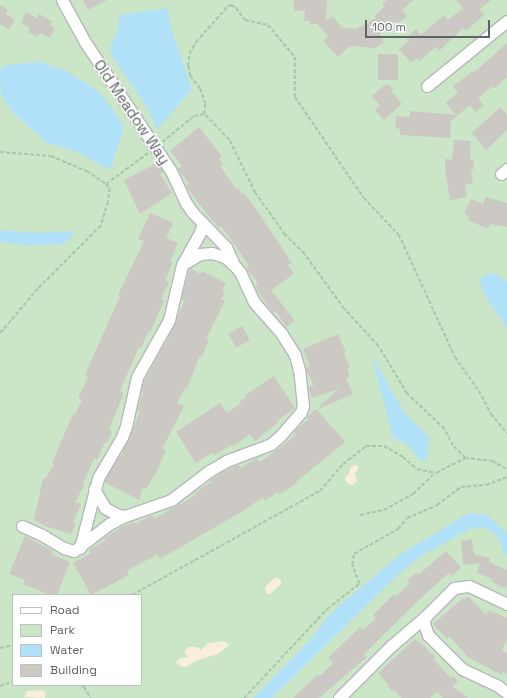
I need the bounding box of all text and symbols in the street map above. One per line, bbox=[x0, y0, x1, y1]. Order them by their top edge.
scale bar bbox=[367, 12, 492, 38]
text: 100 m bbox=[372, 19, 406, 35]
street label: Old Meadow Way bbox=[90, 56, 174, 168]
legend bbox=[12, 594, 142, 686]
text: Road bbox=[50, 602, 79, 618]
text: Park bbox=[50, 622, 75, 638]
text: Water bbox=[50, 642, 84, 658]
text: Building bbox=[50, 662, 97, 678]

